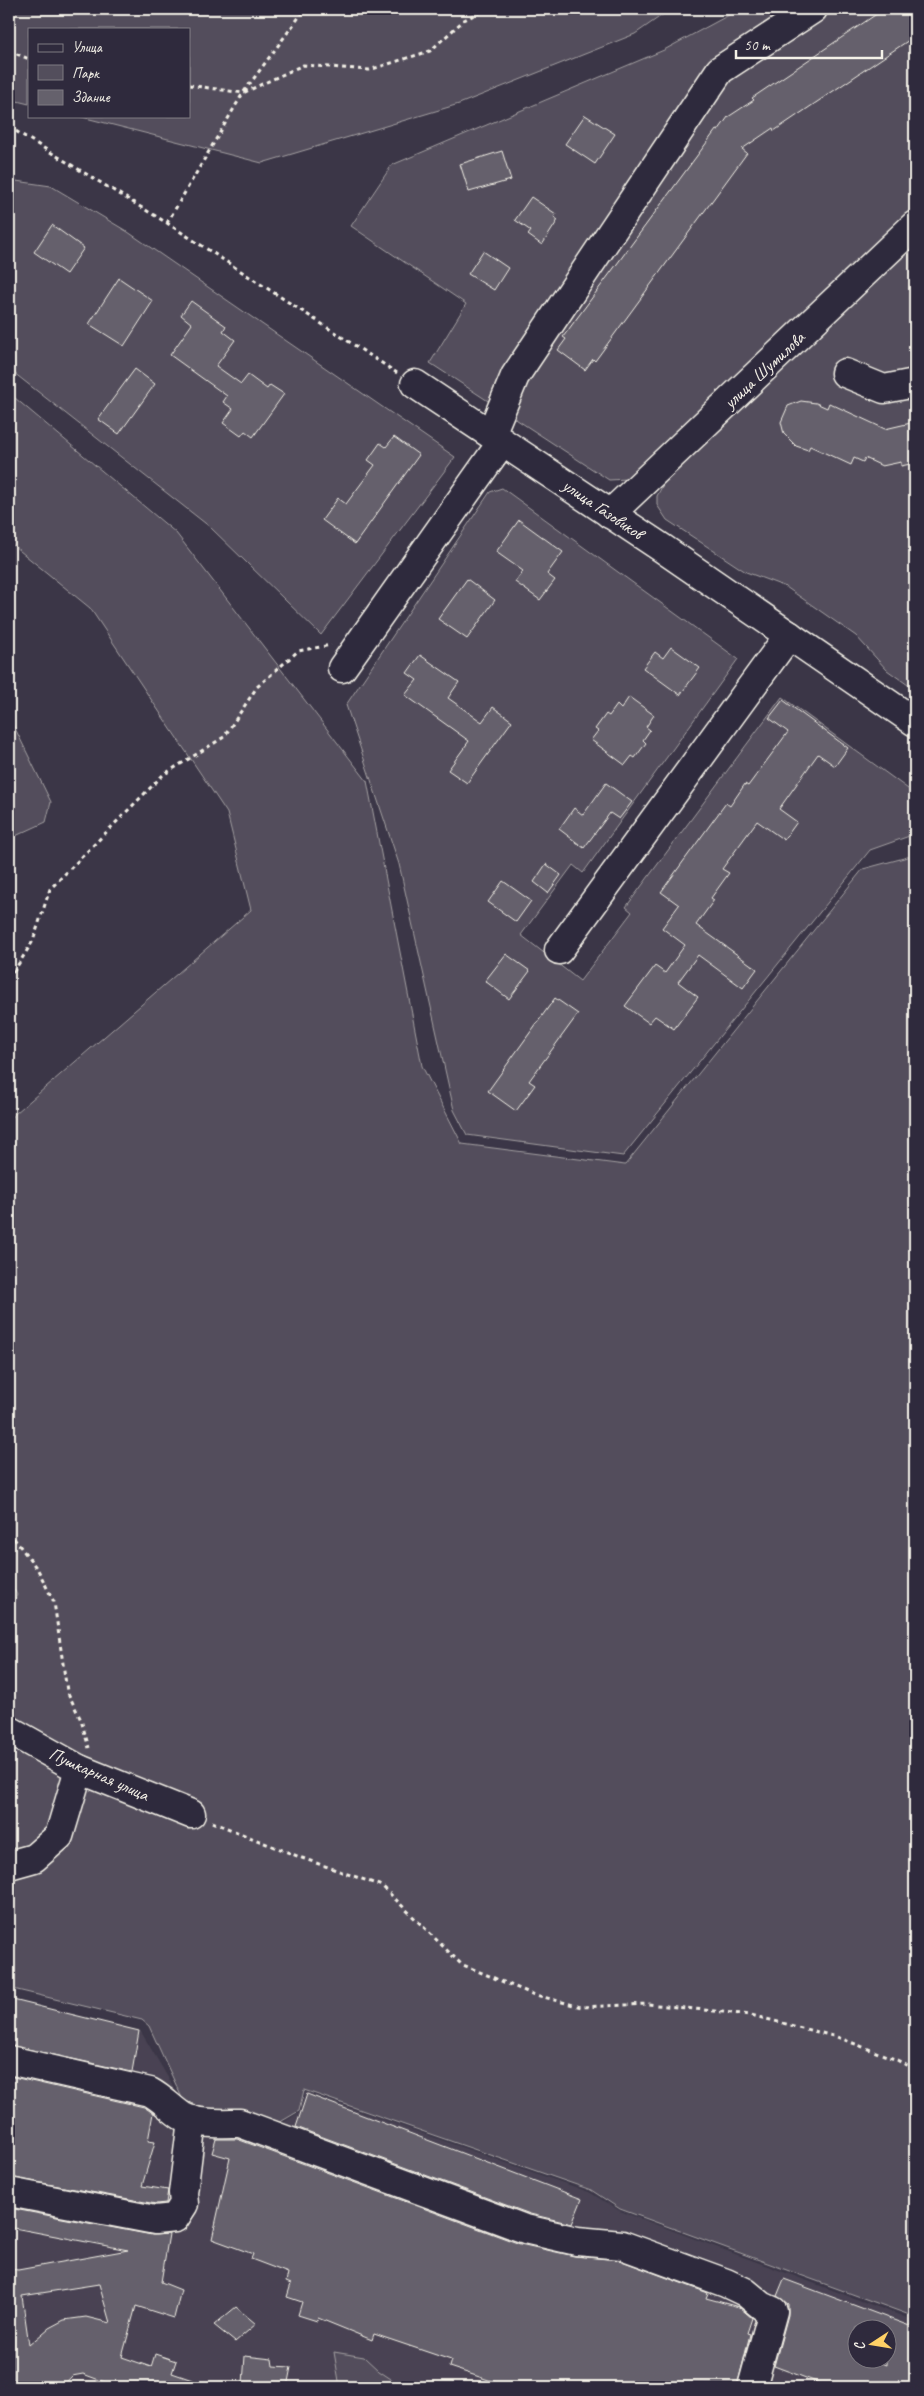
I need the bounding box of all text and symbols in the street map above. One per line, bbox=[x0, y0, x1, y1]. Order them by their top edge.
legend bbox=[28, 28, 190, 118]
scale bar bbox=[736, 28, 883, 60]
text: 50 m bbox=[744, 36, 771, 55]
text: Улица bbox=[72, 38, 103, 57]
text: Парк bbox=[72, 64, 100, 83]
text: Здание bbox=[72, 88, 111, 107]
street label: улица Шумилова bbox=[718, 326, 810, 414]
street label: улица Газовиков bbox=[558, 473, 651, 546]
street label: Пушкарная улица bbox=[46, 1742, 153, 1806]
north arrow bbox=[846, 2318, 896, 2368]
text: С bbox=[850, 2339, 869, 2352]

